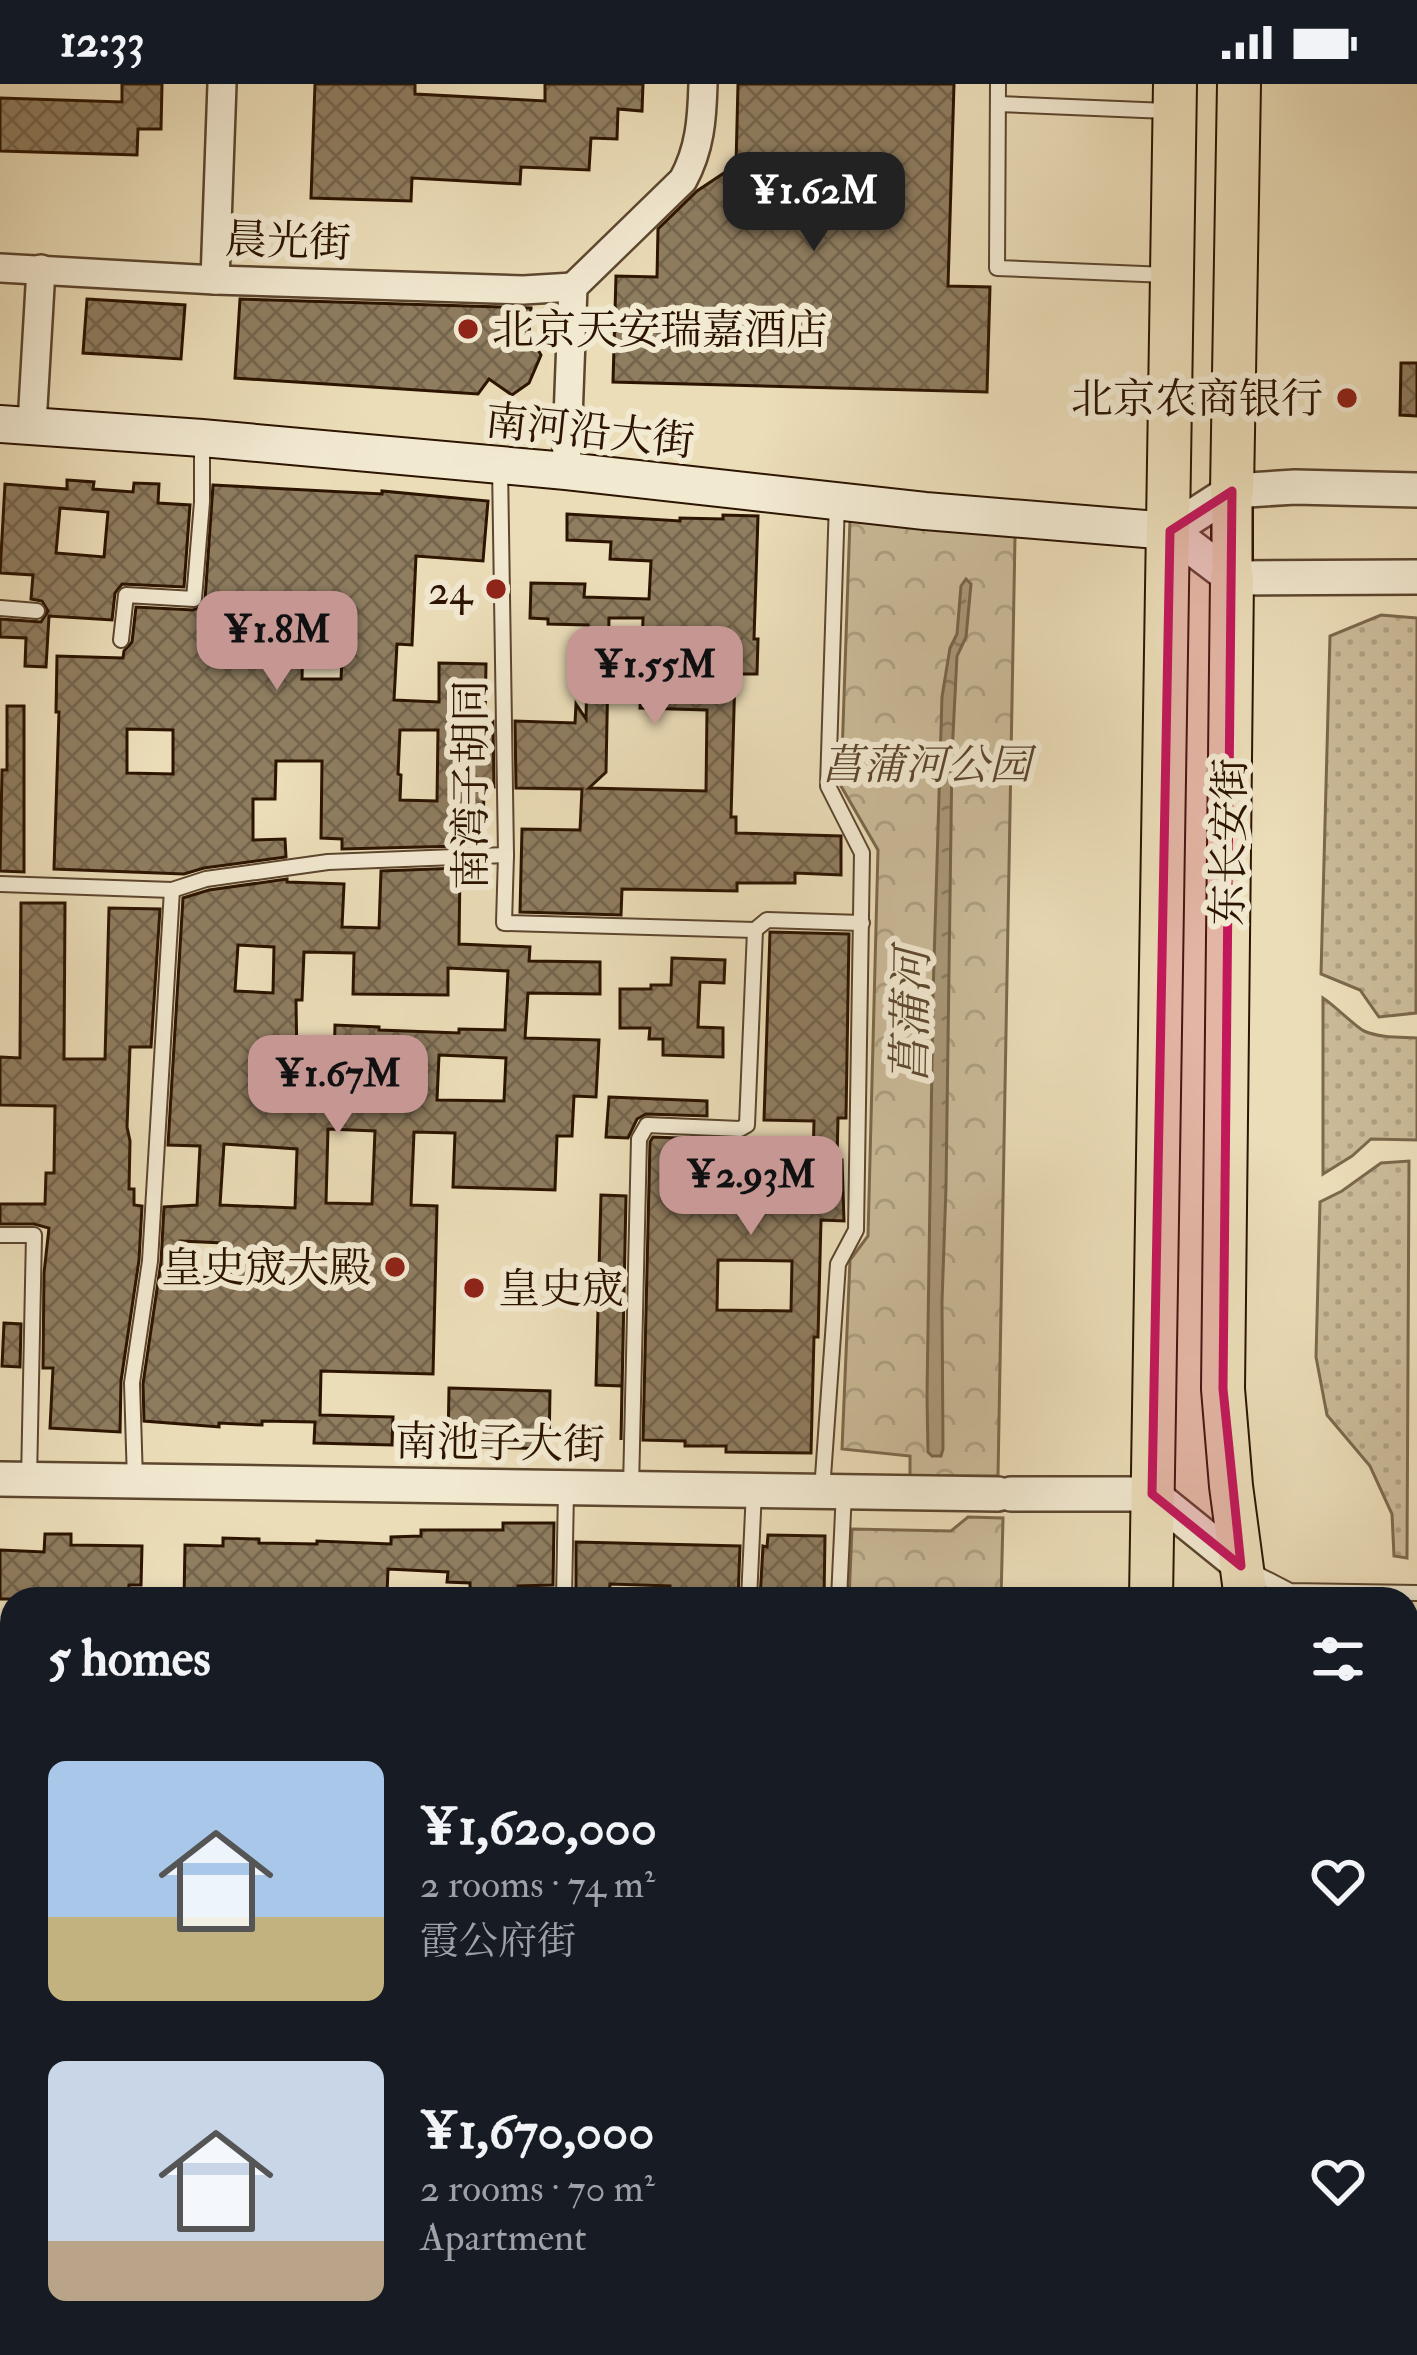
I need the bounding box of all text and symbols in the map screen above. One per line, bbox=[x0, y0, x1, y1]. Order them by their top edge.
text: 12:33 bbox=[60, 14, 145, 70]
pin: ¥1.62M bbox=[716, 152, 912, 254]
text: ¥1.62M bbox=[750, 166, 878, 215]
street label: 晨光街 bbox=[224, 214, 352, 270]
place label: 北京天安瑞嘉酒店 bbox=[492, 305, 828, 357]
marker: 北京天安瑞嘉酒店 bbox=[455, 316, 481, 342]
place label: 北京农商银行 bbox=[1071, 374, 1323, 426]
marker: 北京农商银行 bbox=[1334, 385, 1360, 411]
street label: 南河沿大街 bbox=[483, 395, 697, 469]
place label: 24 bbox=[428, 565, 474, 617]
marker: 24 bbox=[483, 576, 509, 602]
pin: ¥1.8M bbox=[193, 591, 361, 693]
text: ¥1.8M bbox=[224, 605, 330, 654]
pin: ¥1.55M bbox=[557, 626, 753, 728]
text: ¥1.55M bbox=[594, 640, 716, 689]
street label: 南湾子胡同 bbox=[446, 680, 498, 890]
park label: 菖蒲河公园 bbox=[821, 740, 1037, 792]
street label: 东长安街 bbox=[1203, 758, 1257, 926]
water label: 菖蒲河 bbox=[883, 941, 941, 1084]
pin: ¥1.67M bbox=[240, 1035, 436, 1137]
text: ¥1.67M bbox=[275, 1049, 401, 1098]
pin: ¥2.93M bbox=[653, 1136, 849, 1238]
text: ¥2.93M bbox=[686, 1150, 816, 1199]
place label: 皇史宬大殿 bbox=[161, 1243, 371, 1295]
marker: 皇史宬大殿 bbox=[382, 1254, 408, 1280]
place label: 皇史宬 bbox=[498, 1264, 624, 1316]
marker: 皇史宬 bbox=[461, 1275, 487, 1301]
street label: 南池子大街 bbox=[395, 1416, 605, 1472]
icon: filters bbox=[1305, 1626, 1371, 1692]
text: 5 homes bbox=[48, 1627, 211, 1691]
text: ¥1,620,000 bbox=[420, 1796, 657, 1860]
icon: home bbox=[144, 1809, 288, 1953]
icon: heart bbox=[1305, 1848, 1371, 1914]
text: 2 rooms · 74 m² bbox=[420, 1860, 655, 1909]
text: 霞公府街 bbox=[420, 1917, 576, 1966]
text: ¥1,670,000 bbox=[420, 2100, 654, 2164]
icon: home bbox=[144, 2109, 288, 2253]
icon: heart bbox=[1305, 2148, 1371, 2214]
text: 2 rooms · 70 m² bbox=[420, 2164, 655, 2213]
text: Apartment bbox=[420, 2213, 587, 2262]

